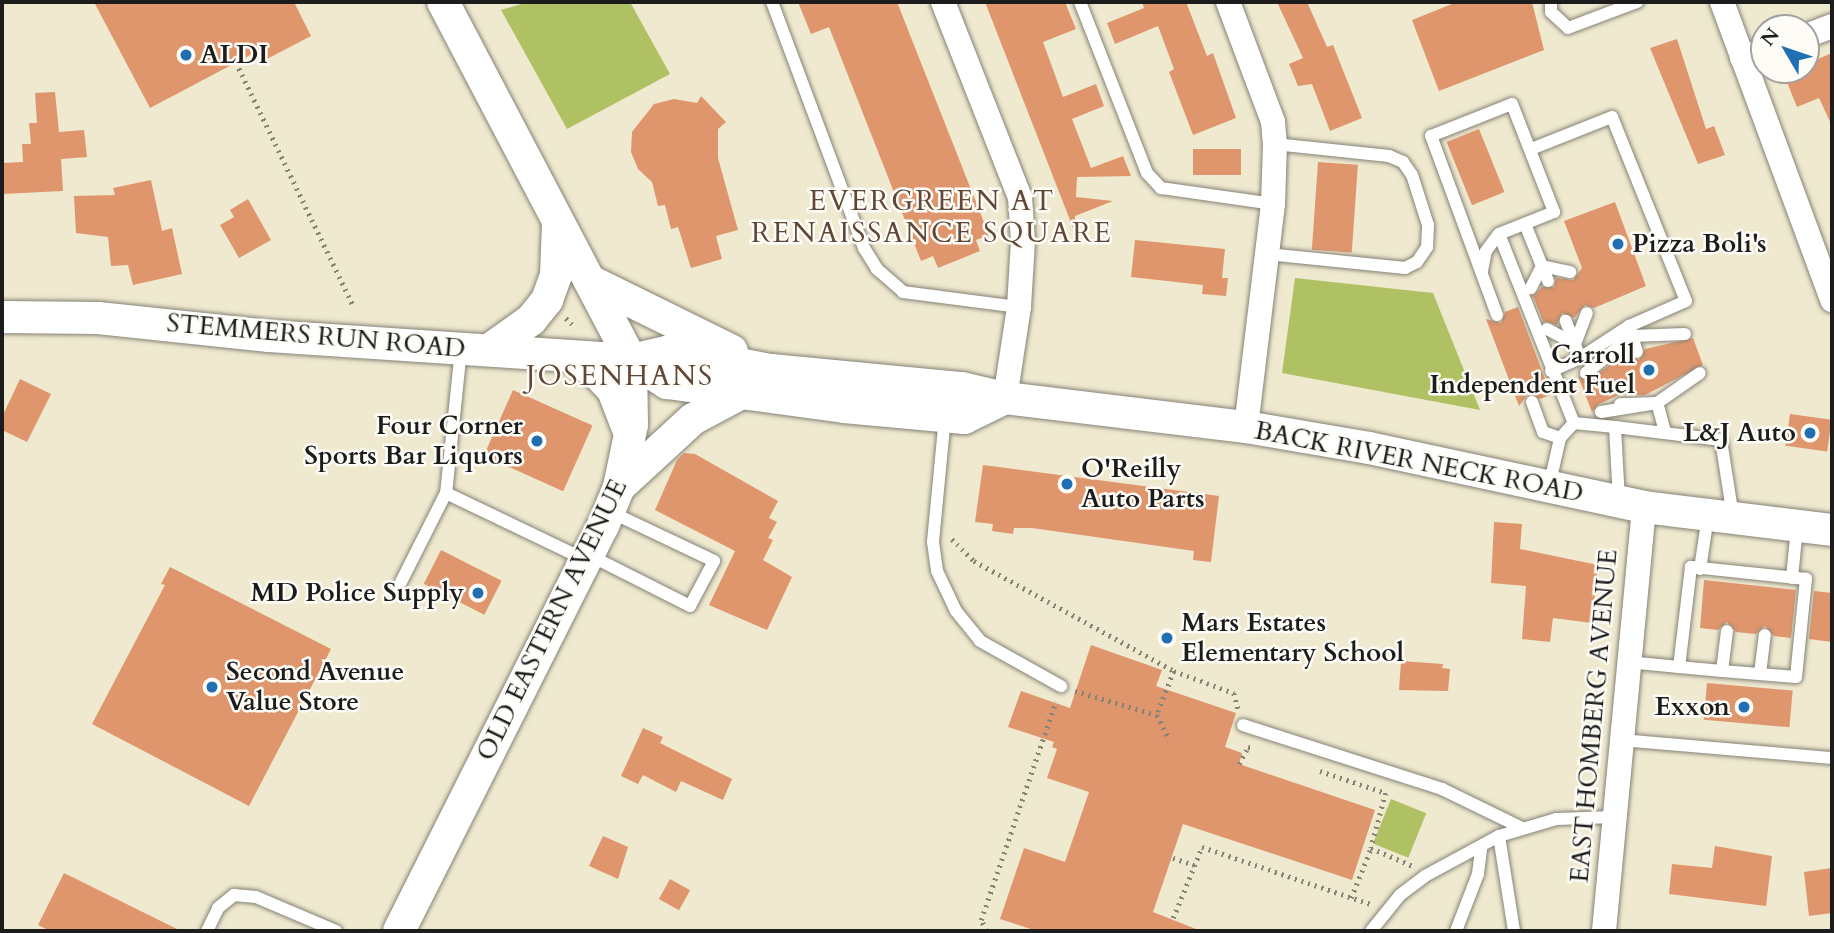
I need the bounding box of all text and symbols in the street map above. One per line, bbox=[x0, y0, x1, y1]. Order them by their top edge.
north arrow bbox=[1750, 14, 1820, 84]
text: N bbox=[1755, 22, 1786, 52]
place label: ALDI bbox=[200, 39, 268, 71]
marker: ALDI bbox=[178, 47, 194, 63]
district label: EVERGREEN AT RENAISSANCE SQUARE bbox=[753, 184, 1111, 250]
place label: Pizza Boli's bbox=[1632, 228, 1767, 260]
marker: Pizza Boli's bbox=[1610, 236, 1626, 252]
street label: STEMMERS RUN ROAD bbox=[165, 307, 467, 365]
place label: Carroll Independent Fuel bbox=[1430, 339, 1635, 400]
district label: JOSENHANS bbox=[527, 359, 713, 393]
marker: Carroll Independent Fuel bbox=[1641, 362, 1657, 378]
place label: Four Corner Sports Bar Liquors bbox=[304, 410, 523, 472]
street label: BACK RIVER NECK ROAD bbox=[1252, 415, 1586, 509]
place label: L&J Auto bbox=[1683, 417, 1796, 449]
marker: L&J Auto bbox=[1802, 425, 1818, 441]
marker: Four Corner Sports Bar Liquors bbox=[529, 433, 545, 449]
place label: O'Reilly Auto Parts bbox=[1081, 453, 1205, 514]
street label: OLD EASTERN AVENUE bbox=[470, 474, 634, 766]
marker: O'Reilly Auto Parts bbox=[1059, 476, 1075, 492]
street label: EAST HOMBERG AVENUE bbox=[1564, 548, 1624, 884]
place label: MD Police Supply bbox=[251, 577, 464, 609]
marker: MD Police Supply bbox=[470, 585, 486, 601]
place label: Mars Estates Elementary School bbox=[1181, 607, 1404, 668]
marker: Mars Estates Elementary School bbox=[1159, 630, 1175, 646]
place label: Second Avenue Value Store bbox=[226, 656, 404, 718]
marker: Second Avenue Value Store bbox=[204, 679, 220, 695]
place label: Exxon bbox=[1654, 691, 1730, 723]
marker: Exxon bbox=[1736, 699, 1752, 715]

